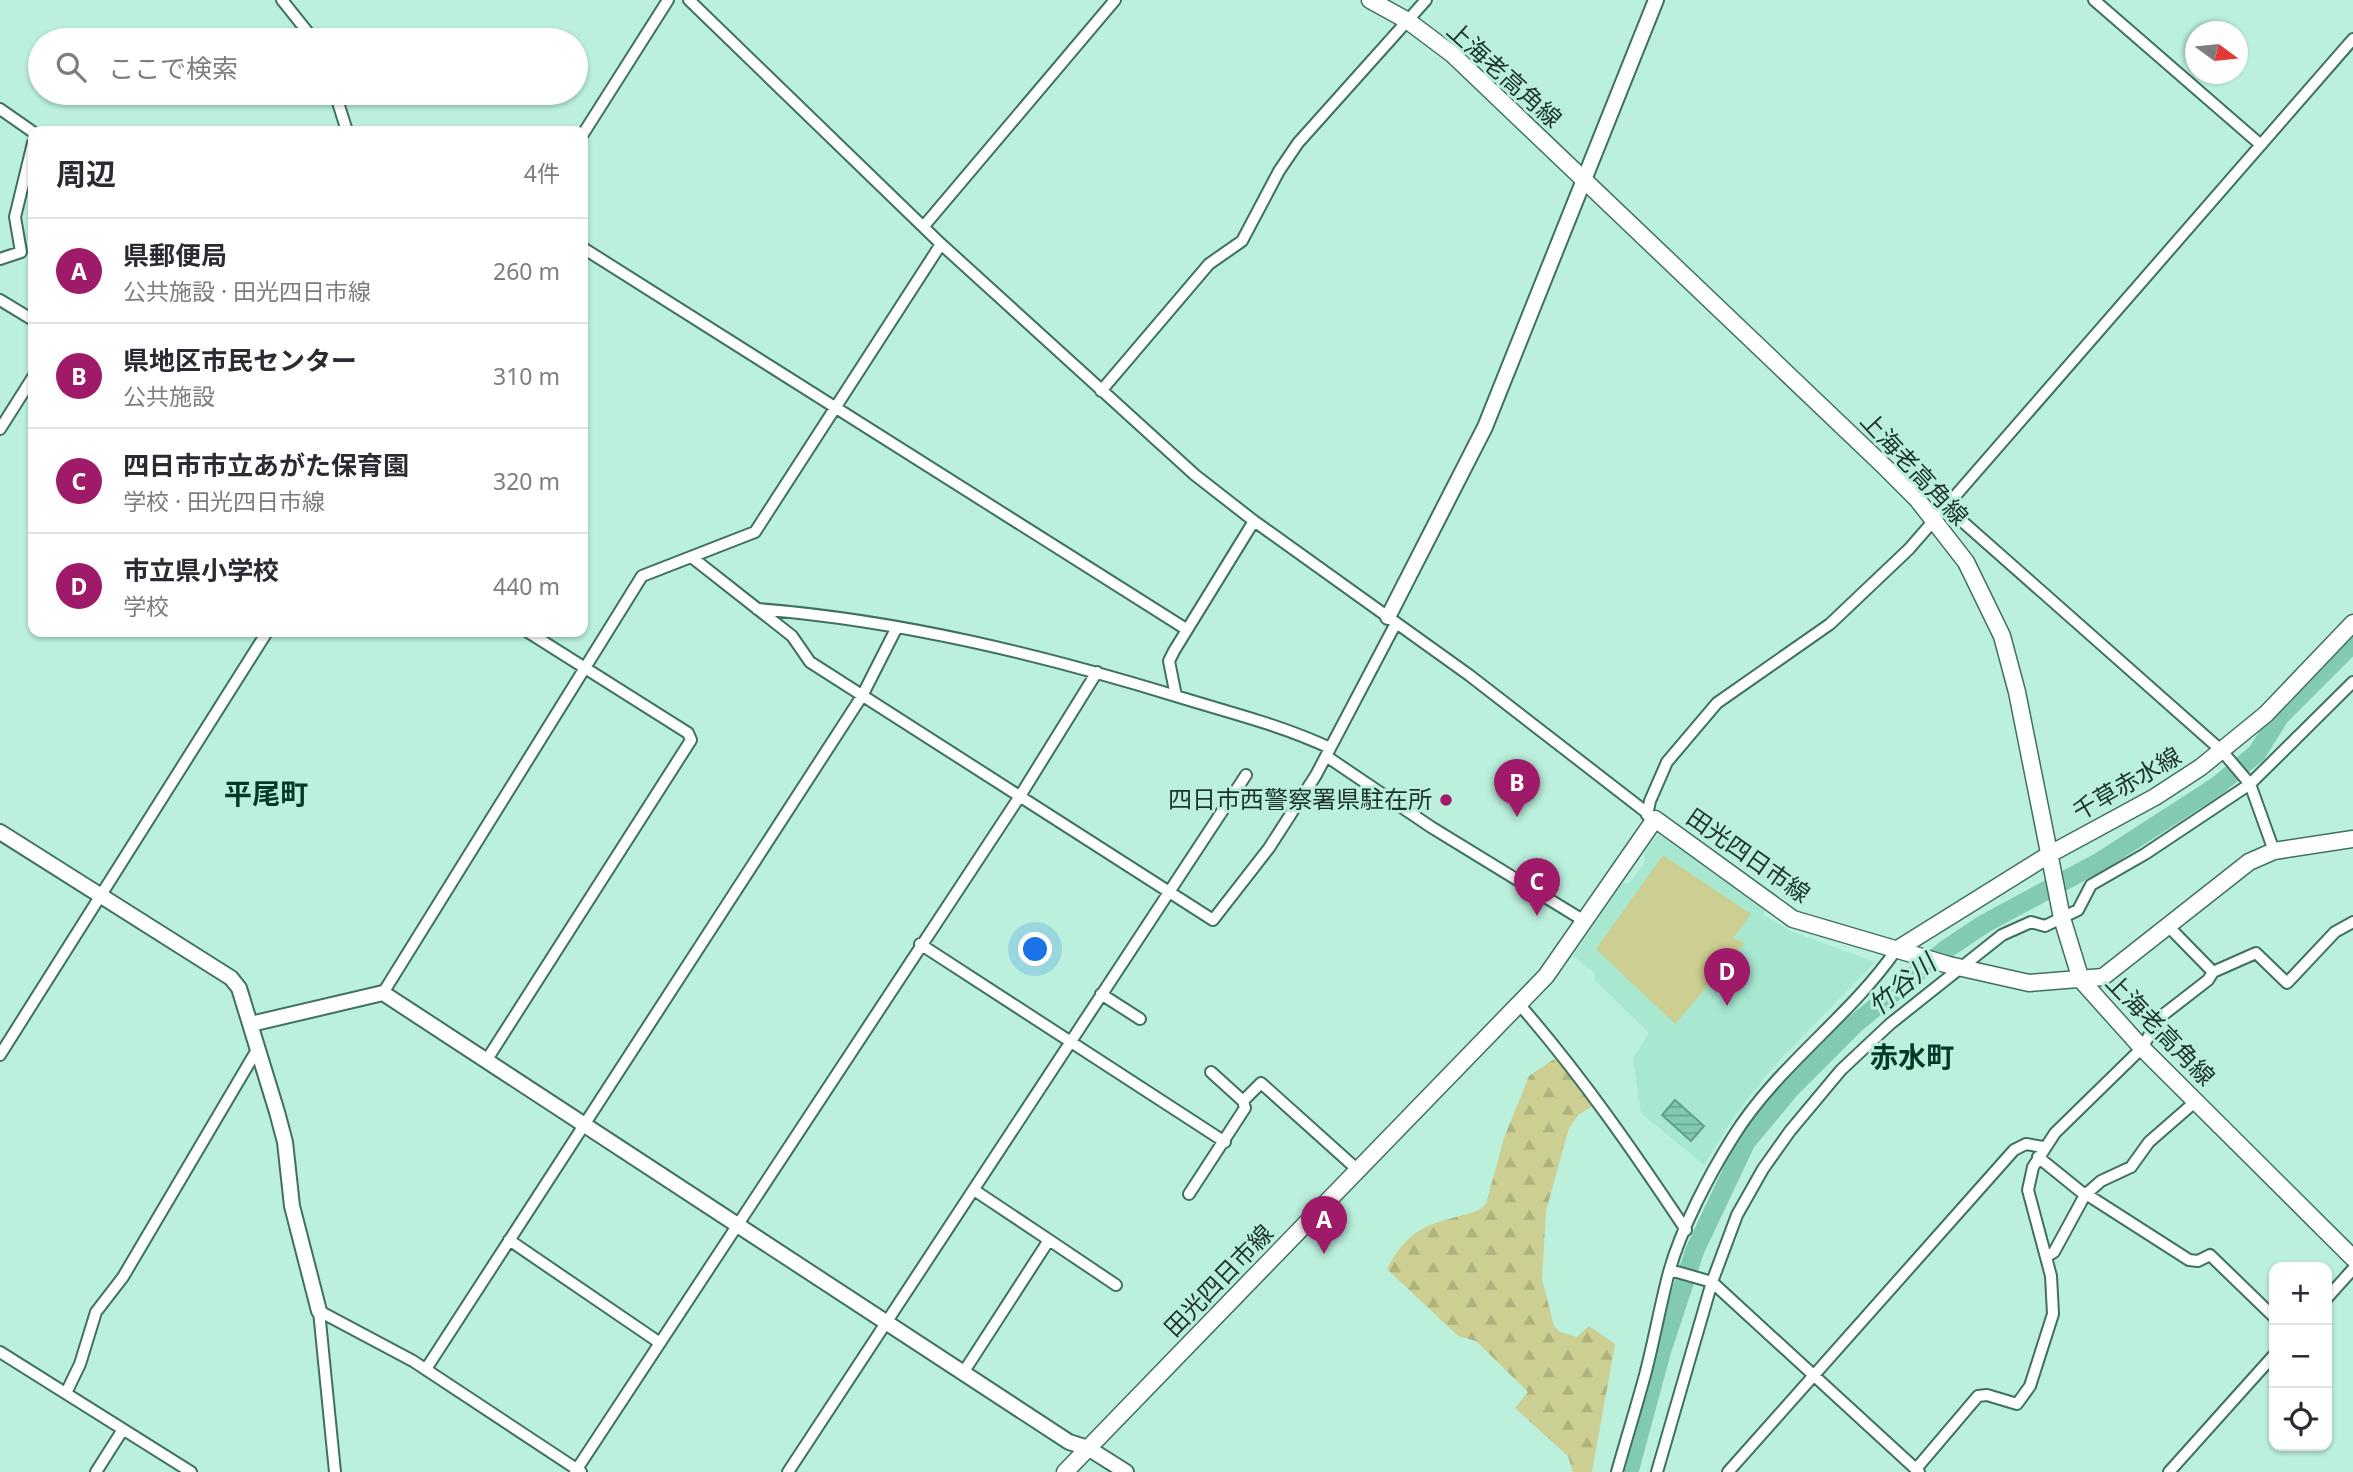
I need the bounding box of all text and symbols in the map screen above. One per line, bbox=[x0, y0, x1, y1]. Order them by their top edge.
street label: 上海老高角線 bbox=[1440, 13, 1570, 134]
north arrow bbox=[2185, 21, 2248, 84]
search box bbox=[28, 28, 588, 105]
icon: search bbox=[52, 48, 90, 86]
text: ここで検索 bbox=[108, 50, 238, 86]
text: 周辺 bbox=[56, 153, 116, 194]
text: 4件 bbox=[524, 157, 560, 189]
text: 県郵便局 bbox=[123, 237, 227, 273]
text: A bbox=[71, 255, 87, 287]
text: 260 m bbox=[493, 255, 560, 287]
text: 公共施設 · 田光四日市線 bbox=[123, 275, 371, 307]
text: 県地区市民センター bbox=[123, 342, 357, 378]
text: B bbox=[71, 360, 87, 392]
text: 310 m bbox=[493, 360, 560, 392]
text: 公共施設 bbox=[123, 380, 215, 412]
street label: 上海老高角線 bbox=[1854, 404, 1976, 532]
text: 四日市市立あがた保育園 bbox=[123, 447, 409, 483]
text: C bbox=[72, 465, 86, 497]
text: 320 m bbox=[493, 465, 560, 497]
text: 学校 · 田光四日市線 bbox=[123, 485, 325, 517]
text: 市立県小学校 bbox=[123, 552, 279, 588]
text: D bbox=[71, 570, 87, 602]
text: 440 m bbox=[493, 570, 560, 602]
text: 学校 bbox=[123, 590, 169, 622]
street label: 千草赤水線 bbox=[2066, 738, 2186, 827]
pin: B bbox=[1494, 759, 1540, 817]
district label: 平尾町 bbox=[224, 774, 308, 812]
place label: 四日市西警察署県駐在所 bbox=[1168, 782, 1432, 815]
marker: 四日市西警察署県駐在所 bbox=[1438, 792, 1454, 808]
street label: 田光四日市線 bbox=[1680, 800, 1817, 910]
pin: C bbox=[1514, 858, 1560, 916]
your location bbox=[1018, 932, 1052, 966]
water label: 竹谷川 bbox=[1860, 943, 1945, 1023]
pin: D bbox=[1704, 948, 1750, 1006]
street label: 上海老高角線 bbox=[2099, 966, 2223, 1092]
district label: 赤水町 bbox=[1870, 1037, 1954, 1075]
pin: A bbox=[1301, 1196, 1347, 1254]
street label: 田光四日市線 bbox=[1156, 1217, 1280, 1343]
map controls bbox=[2269, 1262, 2332, 1451]
button: + bbox=[2269, 1262, 2332, 1325]
button: − bbox=[2269, 1325, 2332, 1388]
button: locate bbox=[2269, 1388, 2332, 1451]

